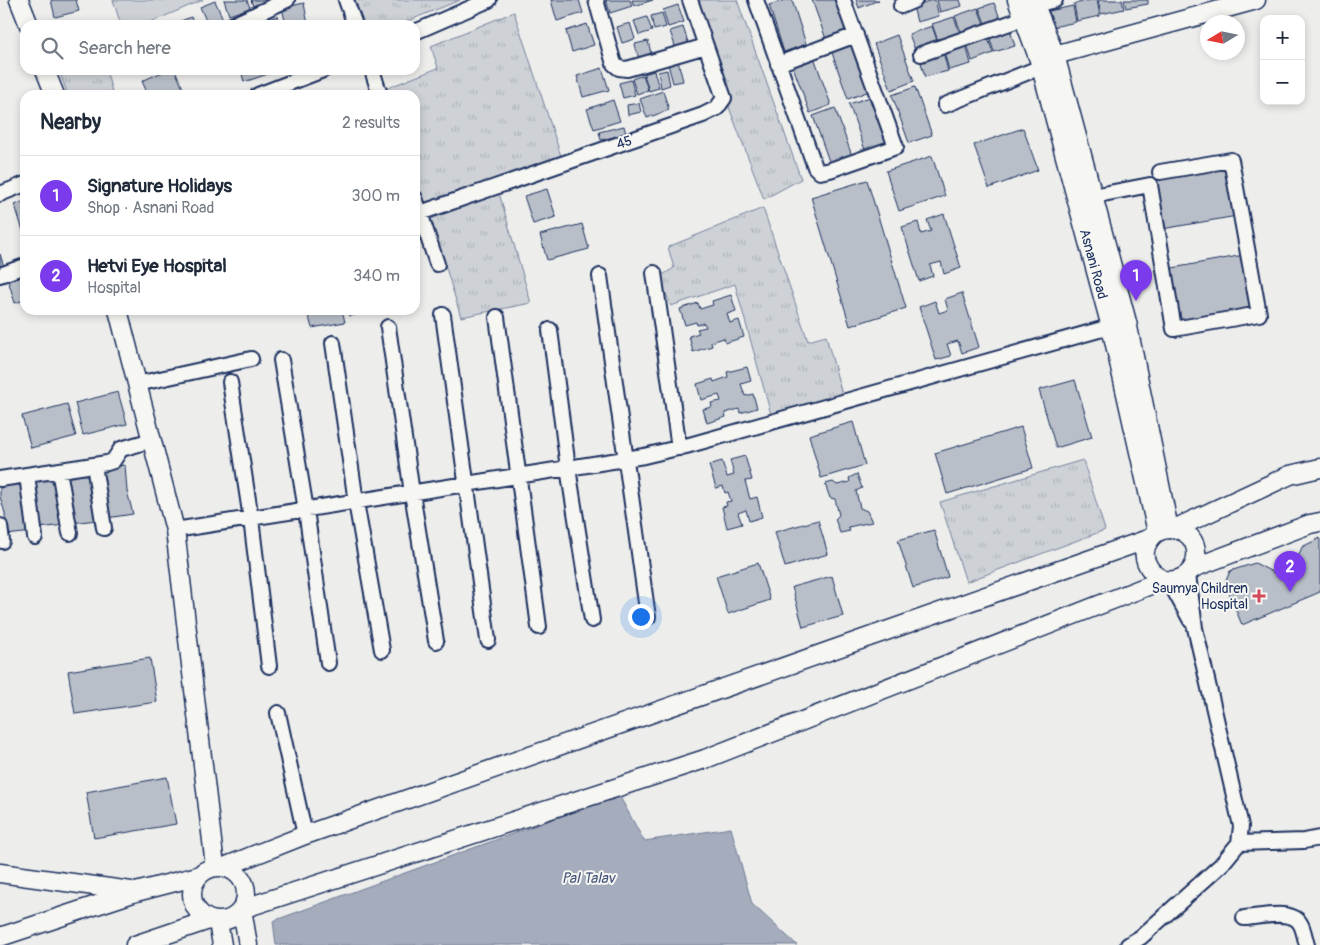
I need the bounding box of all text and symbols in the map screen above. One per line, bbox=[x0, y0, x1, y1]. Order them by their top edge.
north arrow bbox=[1200, 15, 1245, 60]
map controls bbox=[1260, 15, 1305, 105]
button: + bbox=[1260, 15, 1305, 60]
search box bbox=[20, 20, 420, 75]
icon: search bbox=[38, 34, 66, 62]
text: Search here bbox=[78, 36, 171, 60]
button: − bbox=[1260, 60, 1305, 105]
text: Nearby bbox=[40, 109, 101, 136]
text: 2 results bbox=[342, 113, 400, 133]
street label: 45 bbox=[614, 132, 634, 153]
text: Signature Holidays bbox=[87, 174, 232, 198]
text: 1 bbox=[53, 186, 59, 206]
text: 300 m bbox=[352, 186, 400, 206]
text: Shop · Asnani Road bbox=[87, 198, 214, 218]
street label: Asnani Road bbox=[1076, 227, 1111, 301]
text: Hetvi Eye Hospital bbox=[87, 254, 227, 278]
pin: 1 bbox=[1120, 260, 1152, 301]
text: 2 bbox=[52, 266, 60, 286]
text: 340 m bbox=[353, 266, 400, 286]
text: Hospital bbox=[87, 278, 141, 298]
pin: 2 bbox=[1274, 551, 1306, 592]
place label: Saumya Children Hospital bbox=[1152, 580, 1248, 613]
marker: Saumya Children Hospital bbox=[1252, 589, 1266, 603]
your location bbox=[628, 604, 654, 630]
water label: Pal Talav bbox=[561, 869, 617, 888]

